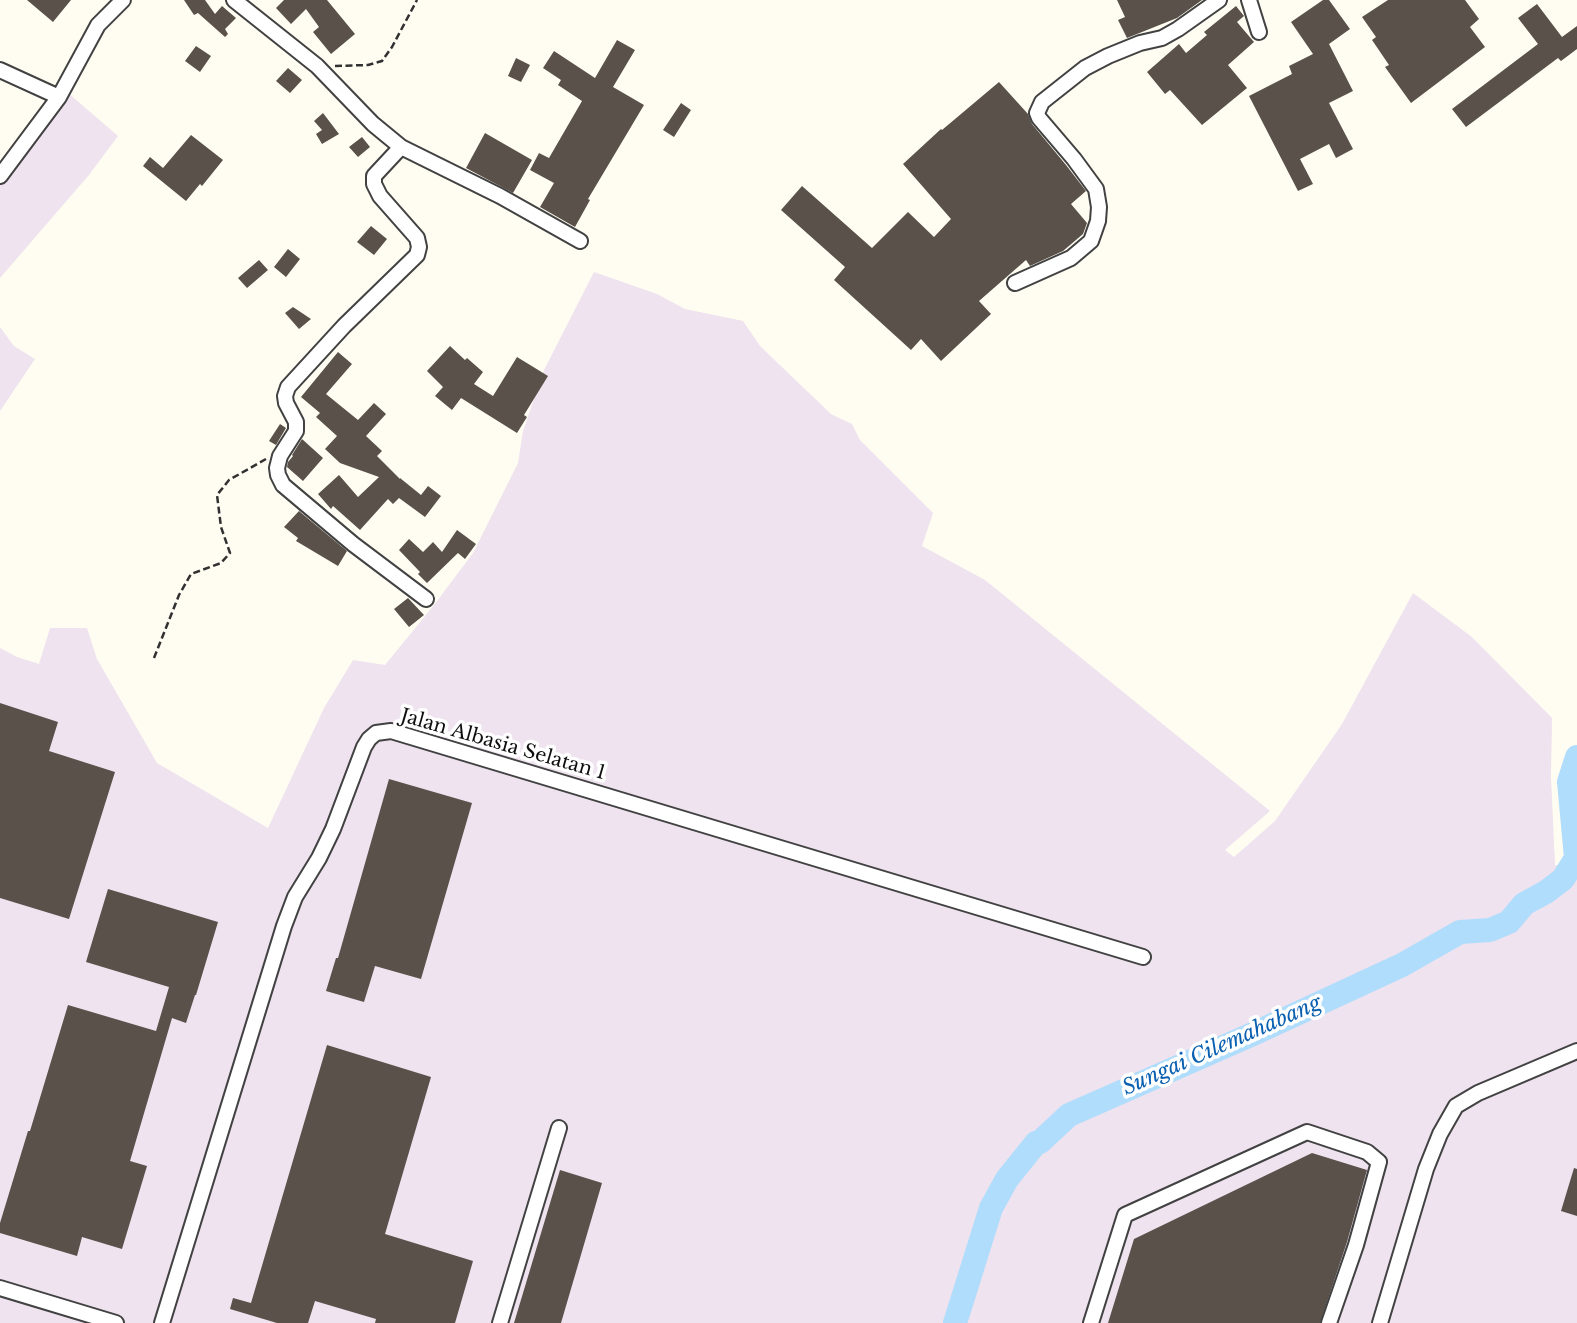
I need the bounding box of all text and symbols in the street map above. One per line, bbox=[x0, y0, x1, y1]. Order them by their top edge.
street label: Jalan Albasia Selatan 1 bbox=[398, 705, 608, 785]
water label: Sungai Cilemahabang bbox=[1119, 991, 1325, 1101]

